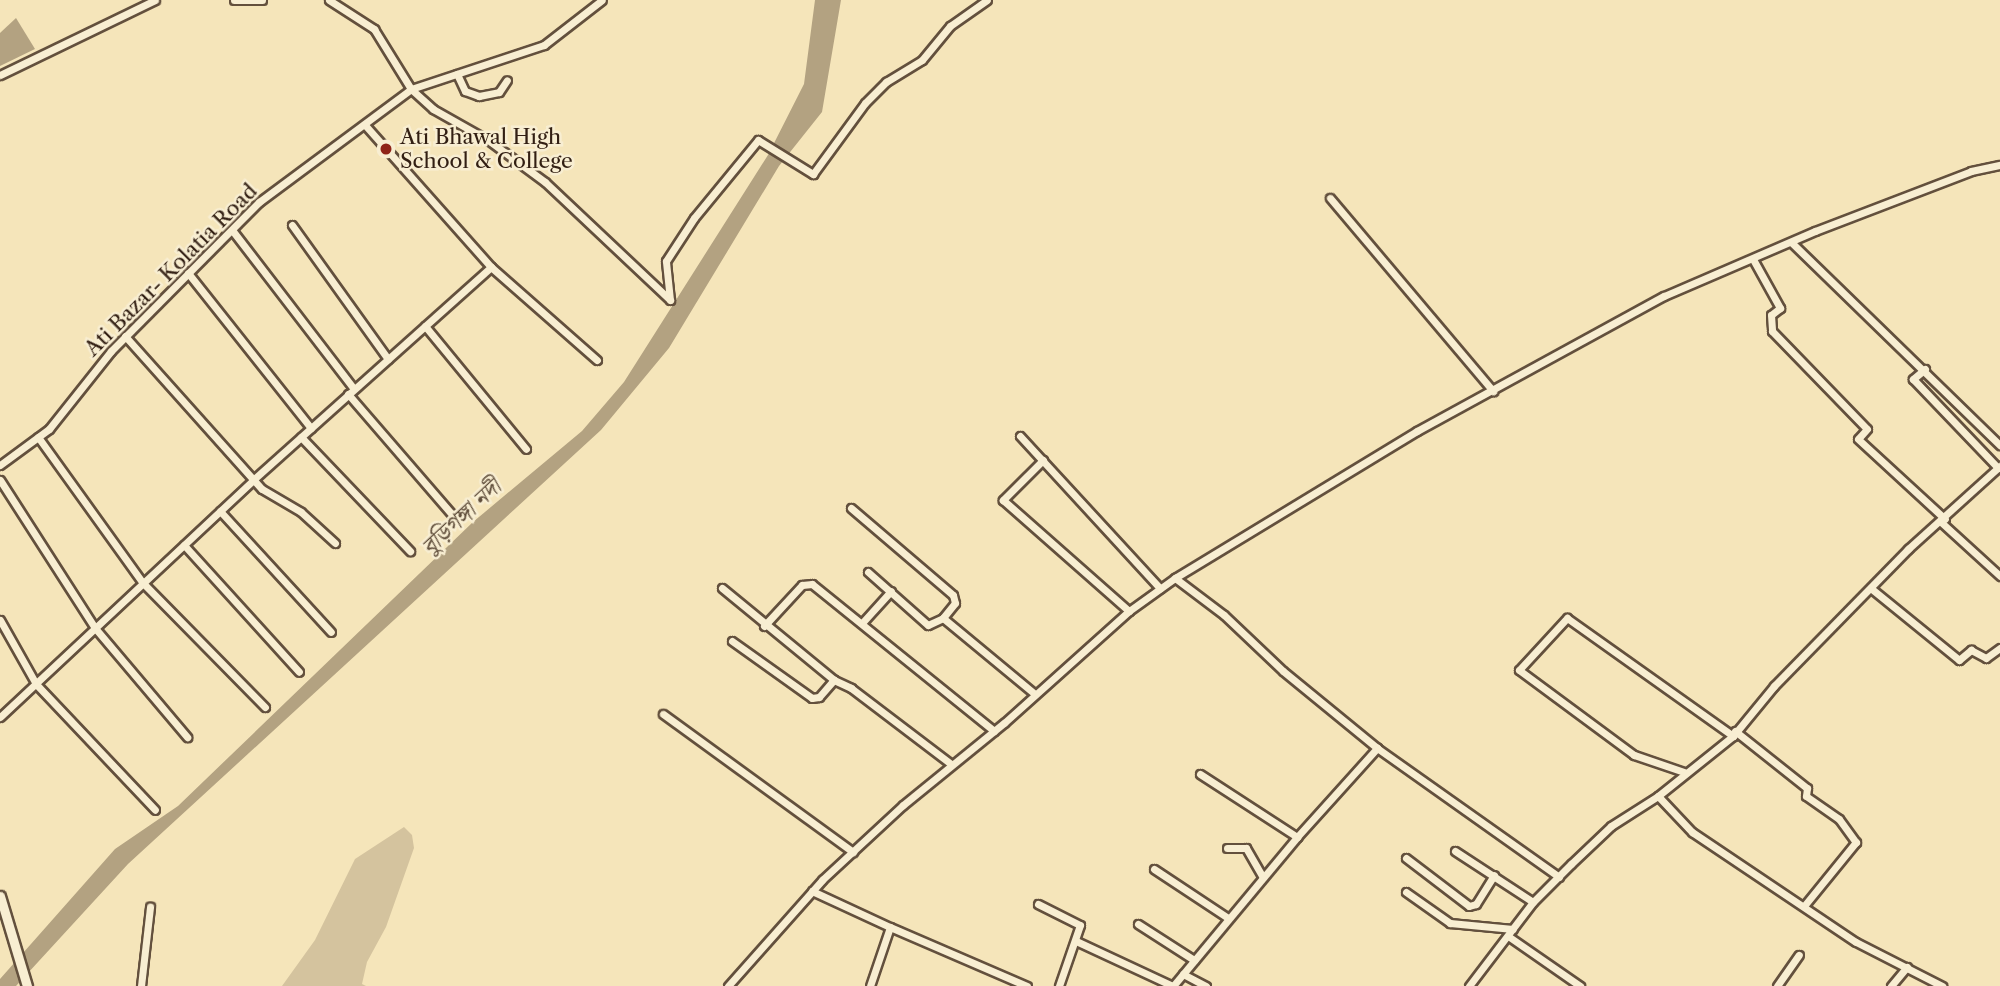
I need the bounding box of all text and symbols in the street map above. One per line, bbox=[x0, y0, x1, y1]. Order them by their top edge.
place label: Ati Bhawal High School & College bbox=[400, 124, 573, 174]
marker: Ati Bhawal High School & College bbox=[378, 141, 394, 157]
street label: Ati Bazar- Kolatia Road bbox=[79, 178, 263, 362]
water label: বুড়িগঙ্গা নদী bbox=[416, 473, 506, 561]

